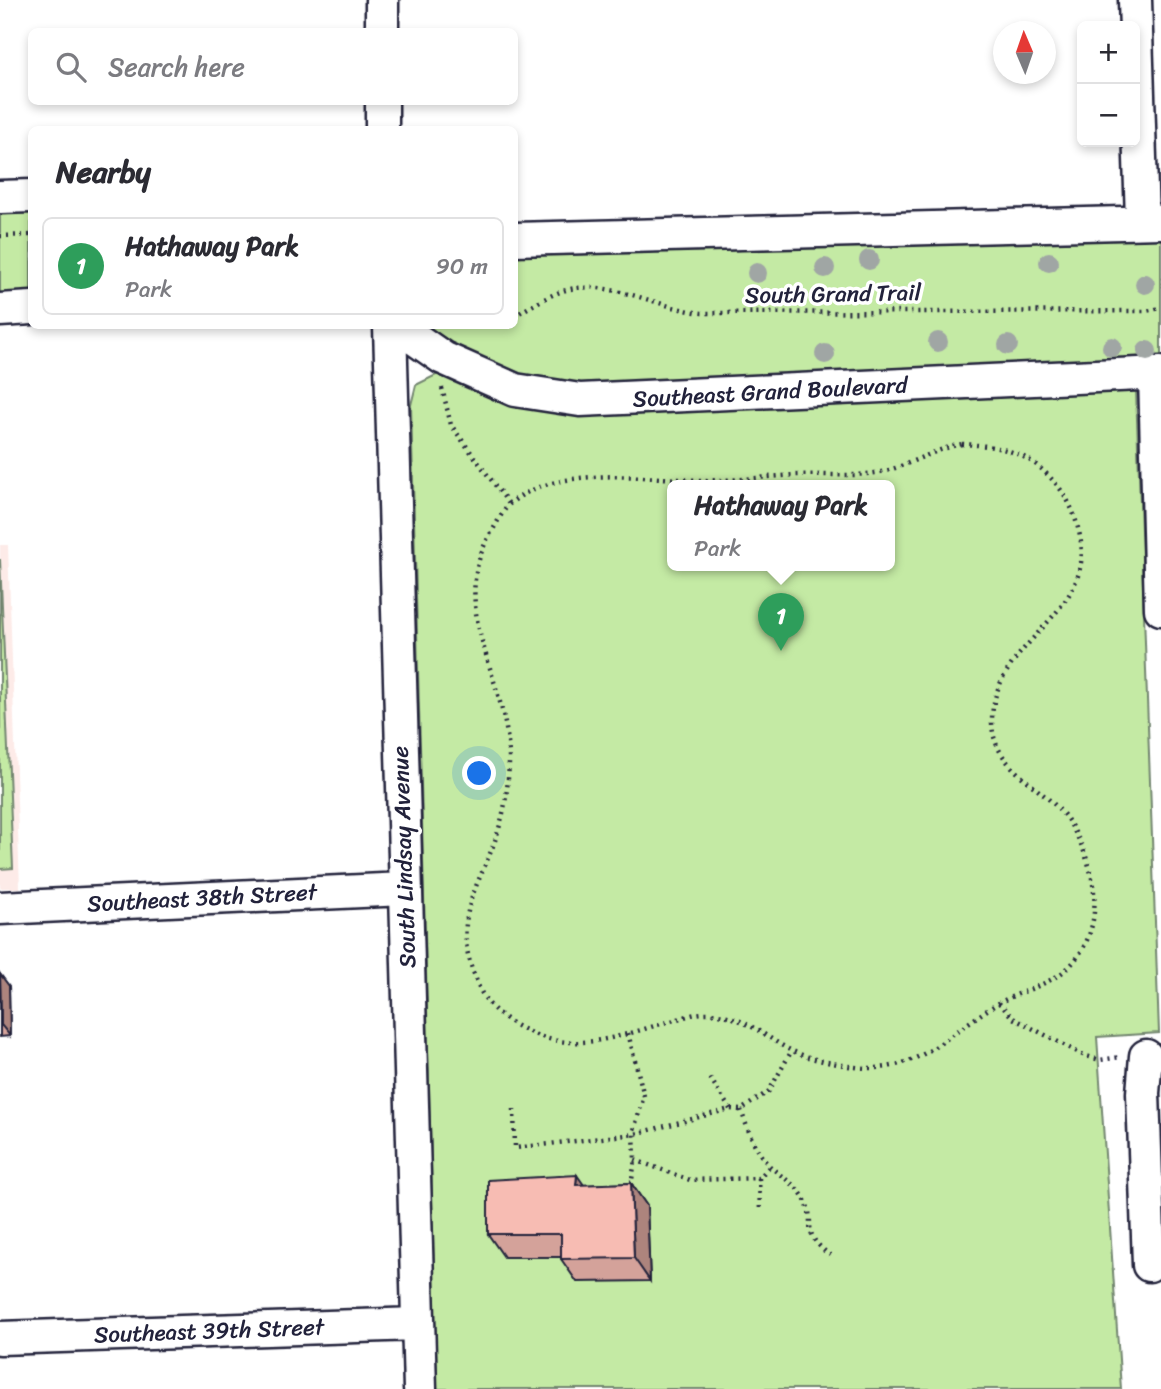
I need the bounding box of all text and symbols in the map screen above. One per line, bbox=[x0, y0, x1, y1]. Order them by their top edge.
north arrow bbox=[993, 21, 1056, 84]
map controls bbox=[1077, 21, 1140, 147]
button: + bbox=[1077, 21, 1140, 84]
search box bbox=[28, 28, 518, 105]
text: Search here bbox=[108, 44, 245, 90]
icon: search bbox=[52, 48, 90, 86]
button: − bbox=[1077, 84, 1140, 147]
text: Nearby bbox=[56, 145, 151, 199]
text: Hathaway Park bbox=[125, 223, 299, 269]
text: 1 bbox=[76, 246, 86, 287]
text: 90 m bbox=[436, 246, 488, 287]
text: Park bbox=[125, 269, 172, 310]
street label: South Grand Trail bbox=[745, 272, 922, 316]
street label: Southeast Grand Boulevard bbox=[632, 364, 910, 420]
popup bbox=[667, 480, 895, 571]
text: Hathaway Park bbox=[694, 482, 868, 528]
text: Park bbox=[694, 528, 741, 569]
pin: 1 bbox=[758, 593, 804, 651]
street label: South Lindsay Avenue bbox=[380, 745, 428, 969]
your location bbox=[462, 756, 496, 790]
street label: Southeast 38th Street bbox=[86, 871, 320, 924]
street label: Southeast 39th Street bbox=[93, 1306, 327, 1356]

